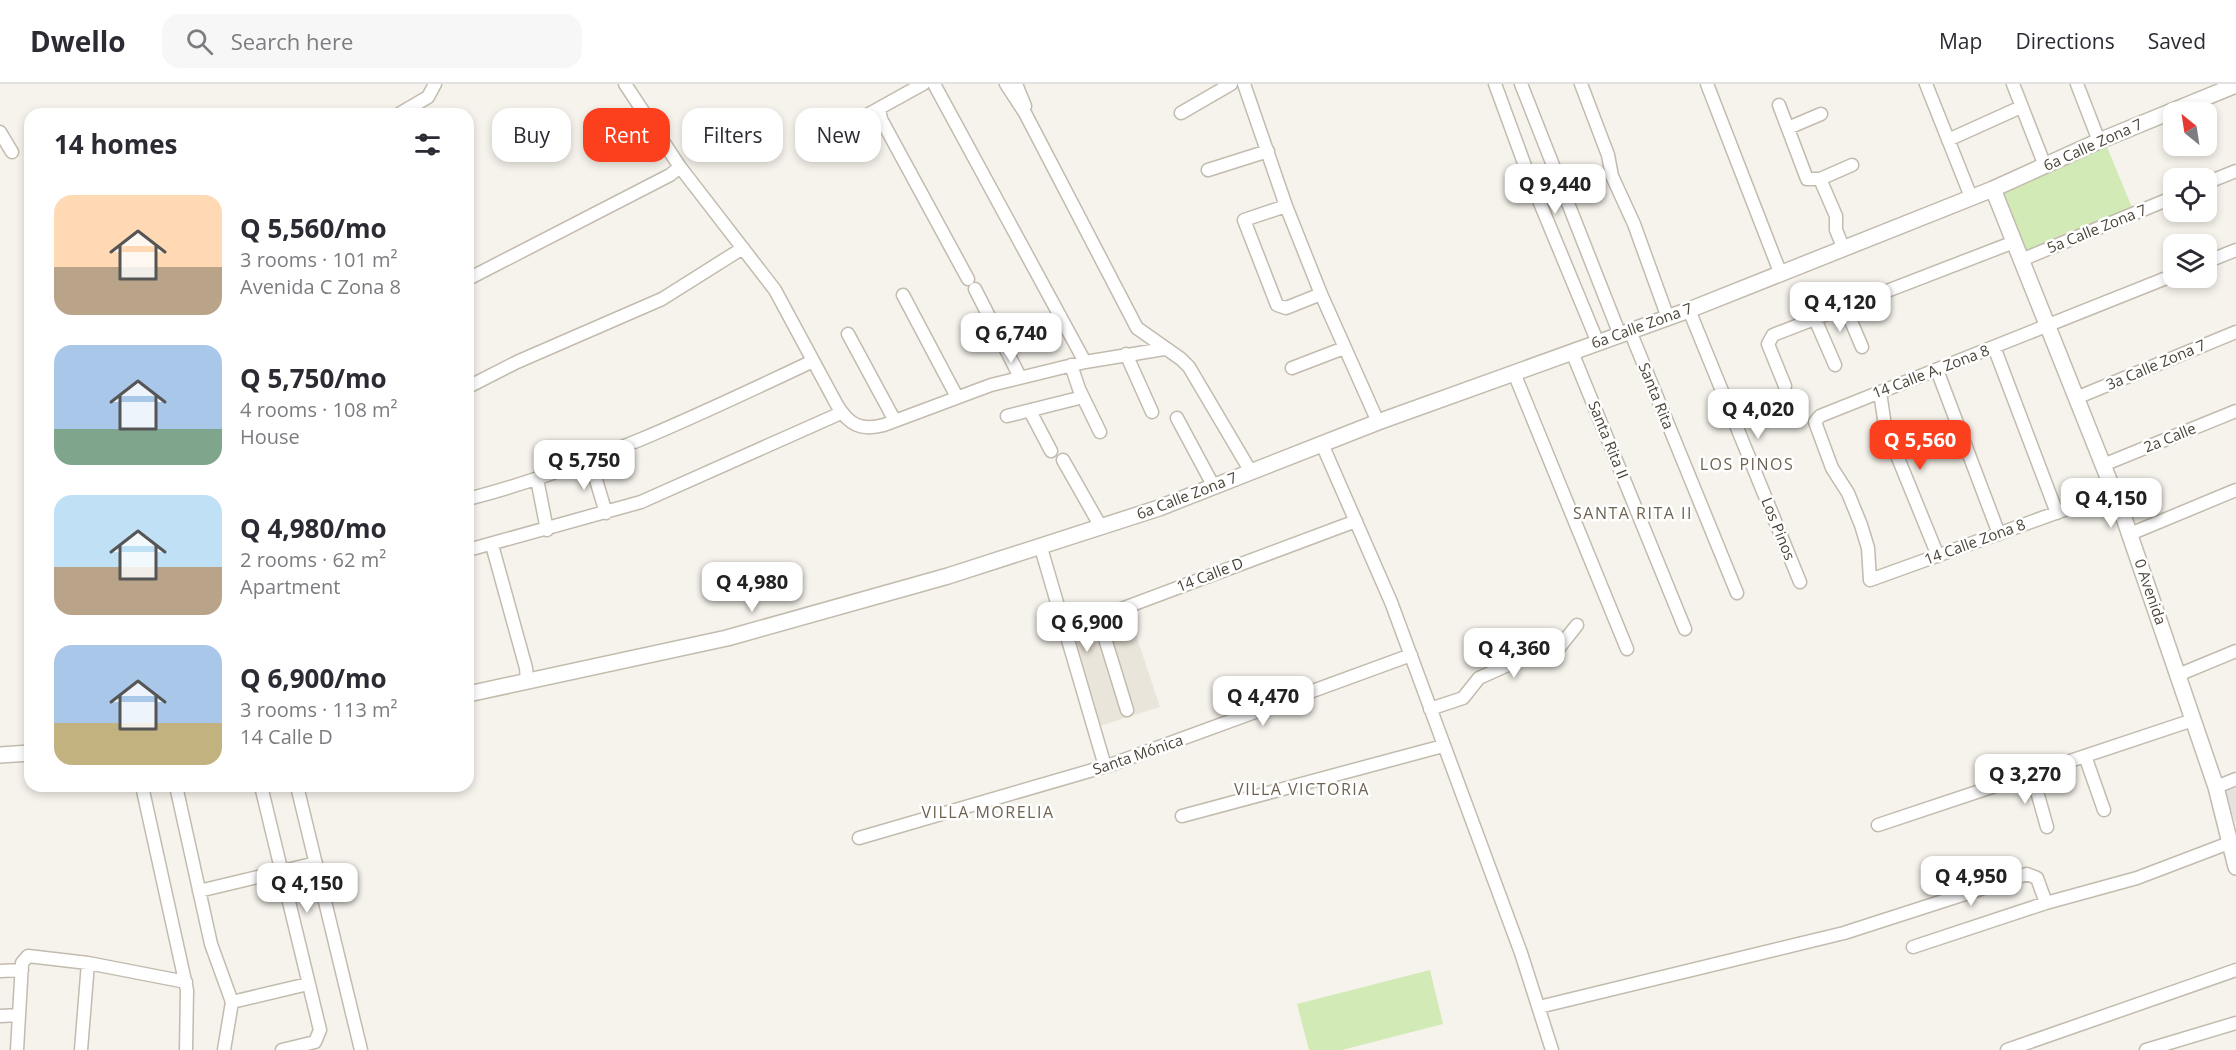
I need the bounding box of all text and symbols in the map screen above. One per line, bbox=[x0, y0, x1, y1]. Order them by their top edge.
search box bbox=[162, 14, 582, 68]
text: Dwello bbox=[30, 22, 126, 60]
icon: search bbox=[183, 25, 216, 58]
text: Search here bbox=[231, 26, 353, 56]
text: Map bbox=[1939, 27, 1982, 55]
text: Directions bbox=[2015, 27, 2115, 55]
text: Saved bbox=[2148, 27, 2206, 55]
north arrow bbox=[2163, 102, 2217, 156]
map controls bbox=[2163, 102, 2217, 288]
chip: Buy bbox=[492, 108, 571, 162]
chip: Rent bbox=[583, 108, 670, 162]
chip: Filters bbox=[682, 108, 783, 162]
chip: New bbox=[795, 108, 881, 162]
street label: 6a Calle Zona 7 bbox=[2040, 113, 2145, 175]
text: 14 homes bbox=[54, 126, 178, 162]
icon: filters bbox=[411, 128, 444, 161]
pin: Q 9,440 bbox=[1500, 164, 1610, 215]
button: locate bbox=[2163, 168, 2217, 222]
text: Q 9,440 bbox=[1519, 170, 1591, 197]
street label: 5a Calle Zona 7 bbox=[2044, 199, 2150, 257]
text: Q 5,560/mo bbox=[240, 210, 387, 246]
icon: home bbox=[102, 219, 174, 291]
button: layers bbox=[2163, 234, 2217, 288]
text: 3 rooms · 101 m² bbox=[240, 246, 398, 273]
text: Avenida C Zona 8 bbox=[240, 273, 401, 300]
pin: Q 4,120 bbox=[1785, 282, 1895, 333]
text: Q 4,120 bbox=[1804, 288, 1876, 315]
street label: 6a Calle Zona 7 bbox=[1588, 298, 1695, 353]
pin: Q 6,740 bbox=[956, 313, 1066, 364]
text: Q 6,740 bbox=[975, 319, 1047, 346]
street label: 3a Calle Zona 7 bbox=[2103, 334, 2208, 394]
street label: 14 Calle A, Zona 8 bbox=[1869, 340, 1992, 403]
street label: Santa Rita bbox=[1635, 359, 1679, 432]
text: Q 5,750/mo bbox=[240, 360, 387, 396]
icon: home bbox=[102, 369, 174, 441]
pin: Q 4,020 bbox=[1703, 389, 1813, 440]
text: Q 4,020 bbox=[1722, 395, 1794, 422]
text: 4 rooms · 108 m² bbox=[240, 396, 398, 423]
street label: Santa Rita II bbox=[1584, 398, 1634, 482]
street label: 2a Calle bbox=[2141, 418, 2199, 457]
pin: Q 5,560 bbox=[1865, 420, 1975, 471]
text: House bbox=[240, 423, 300, 450]
text: Q 5,560 bbox=[1884, 426, 1956, 453]
pin: Q 5,750 bbox=[529, 440, 639, 491]
text: Q 5,750 bbox=[548, 446, 620, 473]
district label: LOS PINOS bbox=[1700, 453, 1794, 475]
street label: 6a Calle Zona 7 bbox=[1134, 467, 1240, 523]
pin: Q 4,150 bbox=[2056, 478, 2166, 529]
text: Q 4,150 bbox=[2075, 484, 2147, 511]
street label: Los Pinos bbox=[1757, 494, 1801, 563]
district label: SANTA RITA II bbox=[1573, 502, 1693, 524]
text: Q 4,980/mo bbox=[240, 510, 387, 546]
street label: 14 Calle Zona 8 bbox=[1921, 513, 2028, 569]
icon: home bbox=[102, 519, 174, 591]
text: 2 rooms · 62 m² bbox=[240, 546, 386, 573]
street label: 14 Calle D bbox=[1174, 552, 1246, 596]
street label: 0 Avenida bbox=[2130, 556, 2172, 627]
pin: Q 4,980 bbox=[697, 562, 807, 613]
text: Q 4,980 bbox=[716, 568, 788, 595]
text: Apartment bbox=[240, 573, 340, 600]
pin: Q 6,900 bbox=[1032, 602, 1142, 653]
text: Q 6,900 bbox=[1051, 608, 1123, 635]
pin: Q 4,360 bbox=[1459, 628, 1569, 679]
text: Q 4,360 bbox=[1478, 634, 1550, 661]
text: Q 6,900/mo bbox=[240, 660, 387, 696]
icon: home bbox=[102, 669, 174, 741]
pin: Q 4,470 bbox=[1208, 676, 1318, 727]
text: Q 4,470 bbox=[1227, 682, 1299, 709]
text: 3 rooms · 113 m² bbox=[240, 696, 398, 723]
text: 14 Calle D bbox=[240, 723, 333, 750]
street label: Santa Mónica bbox=[1090, 729, 1186, 779]
pin: Q 3,270 bbox=[1970, 754, 2080, 805]
text: Q 3,270 bbox=[1989, 760, 2061, 787]
district label: VILLA VICTORIA bbox=[1234, 778, 1370, 800]
district label: VILLA MORELIA bbox=[921, 801, 1055, 823]
pin: Q 4,950 bbox=[1916, 856, 2026, 907]
text: Q 4,950 bbox=[1935, 862, 2007, 889]
pin: Q 4,150 bbox=[252, 863, 362, 914]
text: Q 4,150 bbox=[271, 869, 343, 896]

